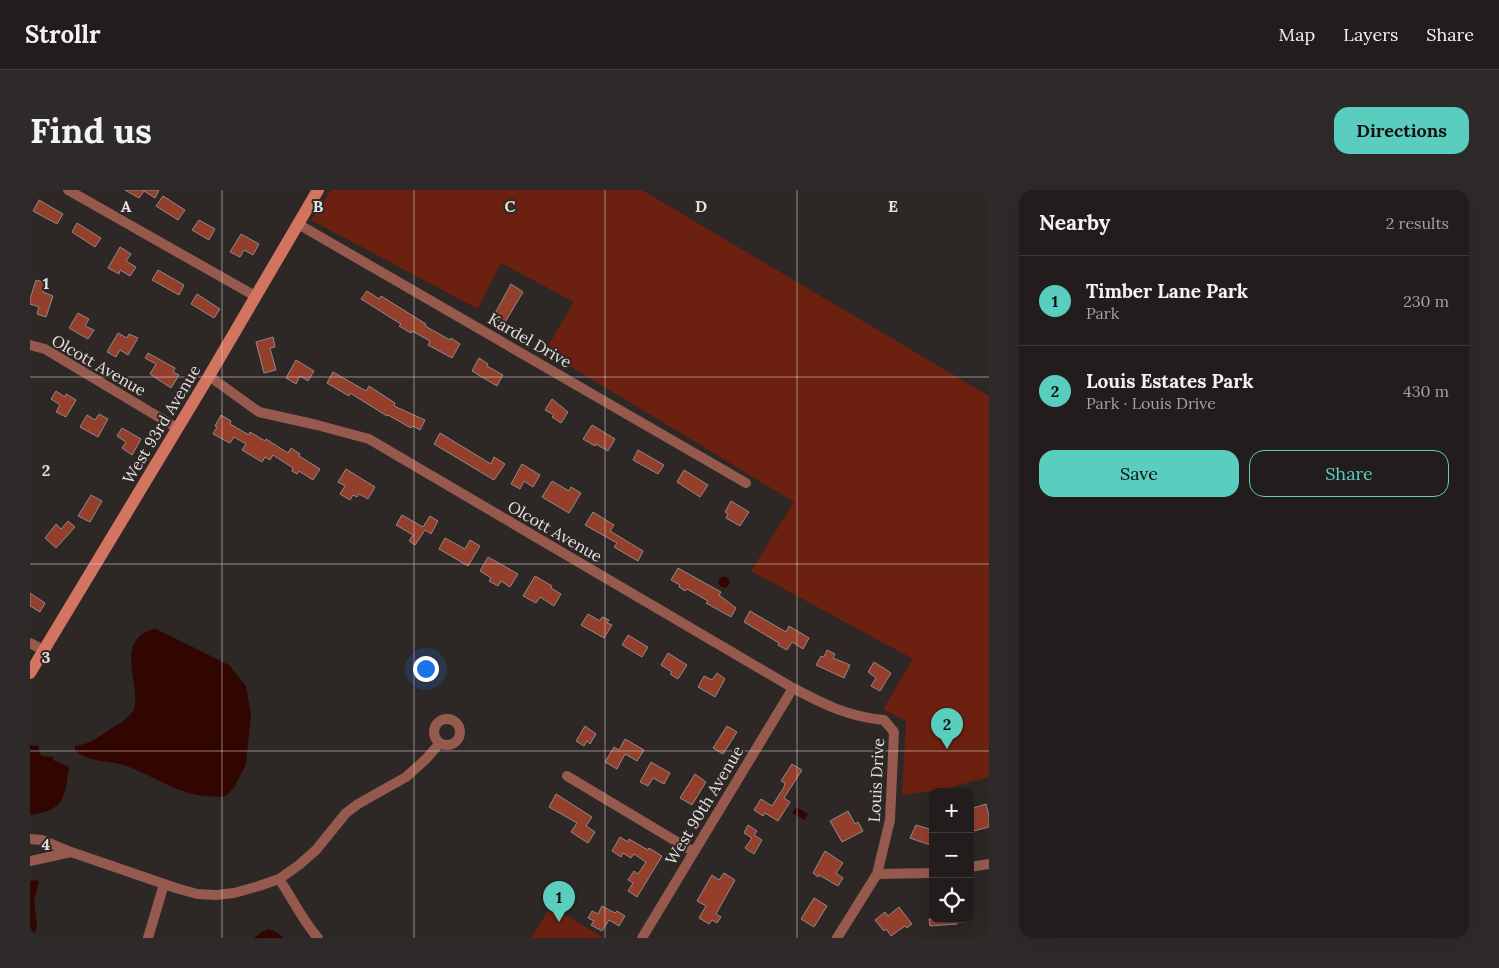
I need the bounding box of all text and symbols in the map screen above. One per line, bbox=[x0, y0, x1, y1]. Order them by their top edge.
text: Strollr bbox=[25, 19, 100, 50]
text: Map bbox=[1279, 23, 1315, 46]
text: Layers bbox=[1343, 23, 1398, 46]
text: Share bbox=[1426, 23, 1474, 46]
button: Directions bbox=[1334, 107, 1469, 154]
text: Find us bbox=[30, 108, 152, 153]
text: A bbox=[121, 196, 132, 216]
text: B bbox=[313, 196, 324, 216]
text: C bbox=[504, 196, 516, 216]
text: D bbox=[695, 196, 707, 216]
text: E bbox=[888, 196, 898, 216]
text: Nearby bbox=[1039, 209, 1110, 236]
text: 2 results bbox=[1386, 213, 1449, 233]
text: 1 bbox=[43, 273, 49, 293]
text: Timber Lane Park bbox=[1086, 279, 1248, 303]
text: 1 bbox=[1052, 291, 1058, 311]
text: 230 m bbox=[1403, 291, 1449, 311]
text: Park bbox=[1086, 303, 1119, 323]
street label: Kardel Drive bbox=[485, 308, 575, 372]
street label: Olcott Avenue bbox=[48, 330, 150, 400]
street label: West 93rd Avenue bbox=[118, 361, 204, 487]
text: Louis Estates Park bbox=[1086, 369, 1254, 393]
text: 2 bbox=[1051, 381, 1059, 401]
text: 430 m bbox=[1403, 381, 1449, 401]
text: Park · Louis Drive bbox=[1086, 393, 1216, 413]
button: Save bbox=[1039, 450, 1239, 497]
button: Share bbox=[1249, 450, 1449, 497]
text: 2 bbox=[42, 460, 50, 480]
street label: Olcott Avenue bbox=[504, 496, 606, 566]
text: 3 bbox=[42, 647, 51, 667]
your location bbox=[413, 656, 439, 682]
pin: 2 bbox=[931, 708, 963, 749]
street label: Louis Drive bbox=[864, 737, 888, 823]
street label: West 90th Avenue bbox=[661, 742, 748, 868]
map controls bbox=[929, 788, 974, 923]
button: + bbox=[929, 788, 974, 833]
button: − bbox=[929, 833, 974, 878]
text: 4 bbox=[42, 834, 51, 854]
button: locate bbox=[929, 878, 974, 923]
pin: 1 bbox=[543, 881, 575, 922]

